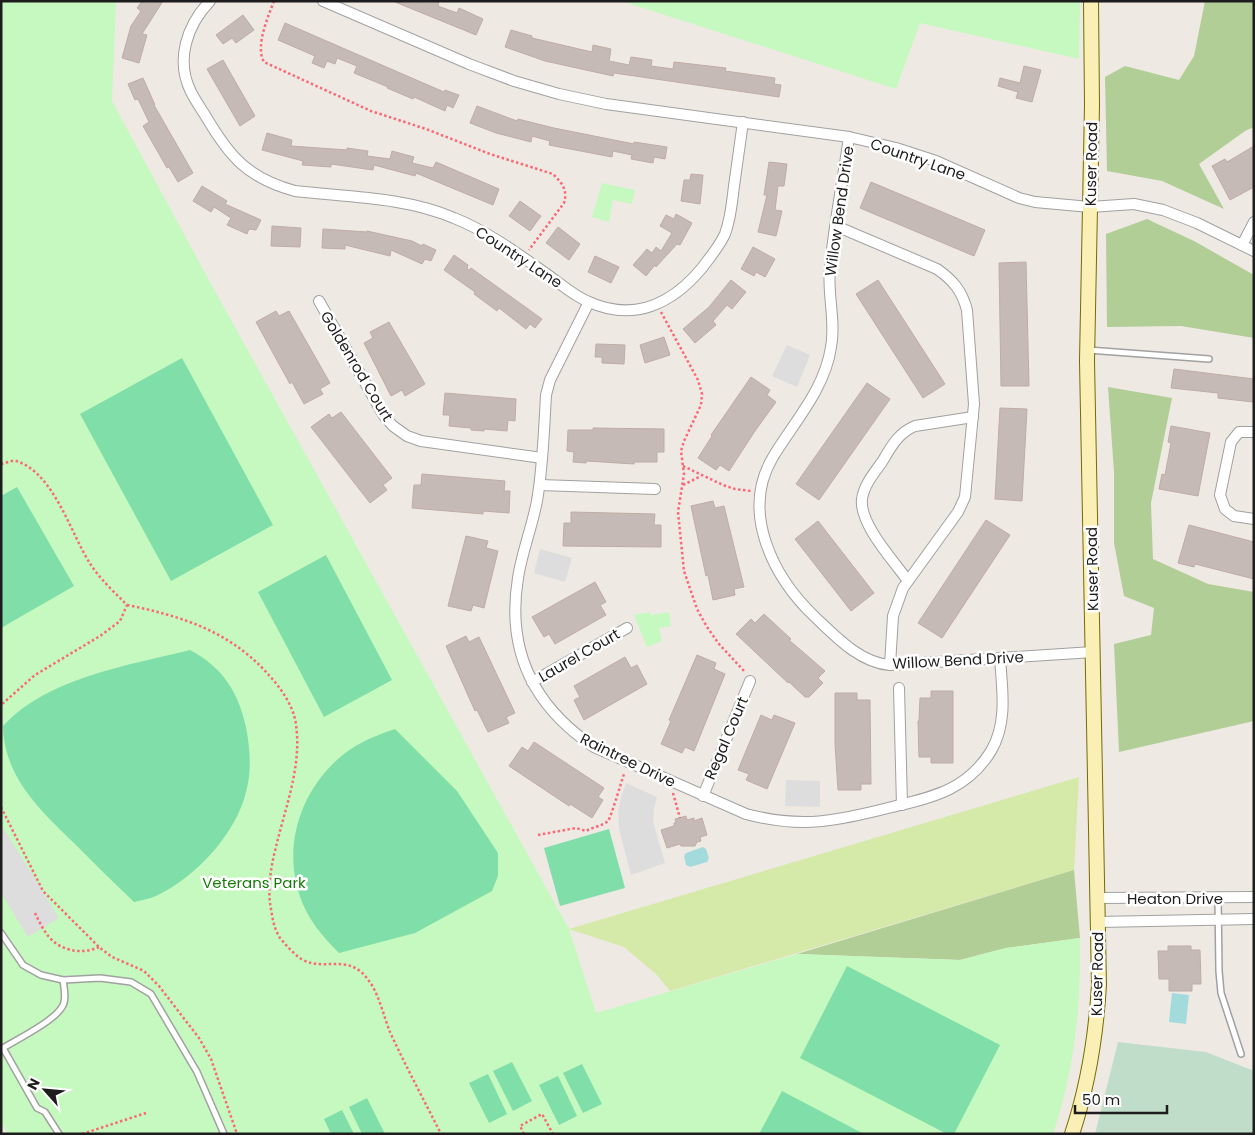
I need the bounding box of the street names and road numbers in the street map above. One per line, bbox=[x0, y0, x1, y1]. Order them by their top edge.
street label: Kuser Road bbox=[1080, 122, 1102, 206]
street label: Country Lane bbox=[868, 133, 968, 185]
street label: Willow Bend Drive bbox=[819, 144, 859, 278]
street label: Country Lane bbox=[472, 221, 566, 293]
street label: Goldenrod Court bbox=[316, 307, 398, 425]
street label: Kuser Road bbox=[1081, 527, 1103, 611]
street label: Laurel Court bbox=[534, 623, 624, 687]
street label: Willow Bend Drive bbox=[892, 646, 1024, 674]
street label: Regal Court bbox=[699, 693, 753, 783]
street label: Raintree Drive bbox=[577, 728, 679, 792]
street label: Heaton Drive bbox=[1127, 888, 1223, 909]
street label: Kuser Road bbox=[1086, 932, 1108, 1016]

